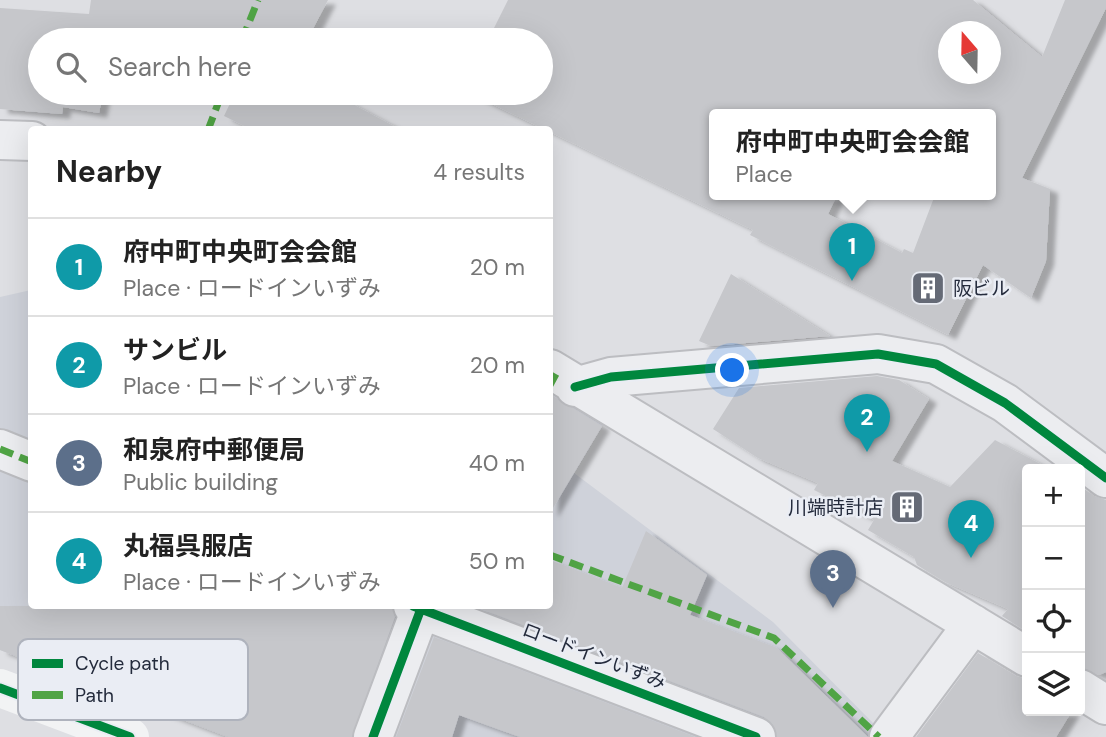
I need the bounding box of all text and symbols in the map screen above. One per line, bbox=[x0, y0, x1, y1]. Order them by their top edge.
north arrow bbox=[938, 21, 1001, 84]
search box bbox=[28, 28, 553, 105]
icon: search bbox=[52, 48, 90, 86]
text: Search here bbox=[108, 50, 251, 84]
popup bbox=[709, 109, 996, 200]
text: 府中町中央町会会館 bbox=[735, 125, 970, 159]
text: Nearby bbox=[56, 152, 162, 191]
text: 4 results bbox=[433, 157, 525, 187]
text: Place bbox=[735, 159, 793, 189]
pin: 1 bbox=[829, 223, 875, 281]
text: 府中町中央町会会館 bbox=[123, 235, 357, 269]
text: 1 bbox=[75, 252, 83, 282]
text: 20 m bbox=[470, 252, 525, 282]
building icon: 阪ビル bbox=[909, 269, 947, 307]
text: Place · ロードインいずみ bbox=[123, 273, 381, 303]
place label: 阪ビル bbox=[953, 276, 1010, 301]
text: サンビル bbox=[123, 333, 227, 367]
text: 2 bbox=[72, 350, 86, 380]
text: 20 m bbox=[470, 350, 525, 380]
your location bbox=[715, 353, 749, 387]
text: Place · ロードインいずみ bbox=[123, 371, 381, 401]
pin: 2 bbox=[844, 394, 890, 452]
text: 和泉府中郵便局 bbox=[123, 433, 305, 467]
text: 3 bbox=[72, 448, 86, 478]
text: 40 m bbox=[469, 448, 525, 478]
map controls bbox=[1022, 464, 1085, 716]
button: + bbox=[1022, 464, 1085, 527]
text: Public building bbox=[123, 467, 278, 497]
building icon: 川端時計店 bbox=[888, 488, 926, 526]
place label: 川端時計店 bbox=[788, 495, 883, 520]
pin: 4 bbox=[948, 500, 994, 558]
button: − bbox=[1022, 527, 1085, 590]
text: 丸福呉服店 bbox=[123, 529, 253, 563]
text: 4 bbox=[72, 546, 86, 576]
text: 50 m bbox=[469, 546, 525, 576]
pin: 3 bbox=[810, 550, 856, 608]
text: Place · ロードインいずみ bbox=[123, 567, 381, 597]
button: locate bbox=[1022, 590, 1085, 653]
street label: ロードインいずみ bbox=[519, 617, 669, 695]
legend bbox=[18, 639, 248, 720]
text: Cycle path bbox=[75, 651, 170, 676]
button: layers bbox=[1022, 653, 1085, 716]
text: Path bbox=[75, 683, 114, 708]

